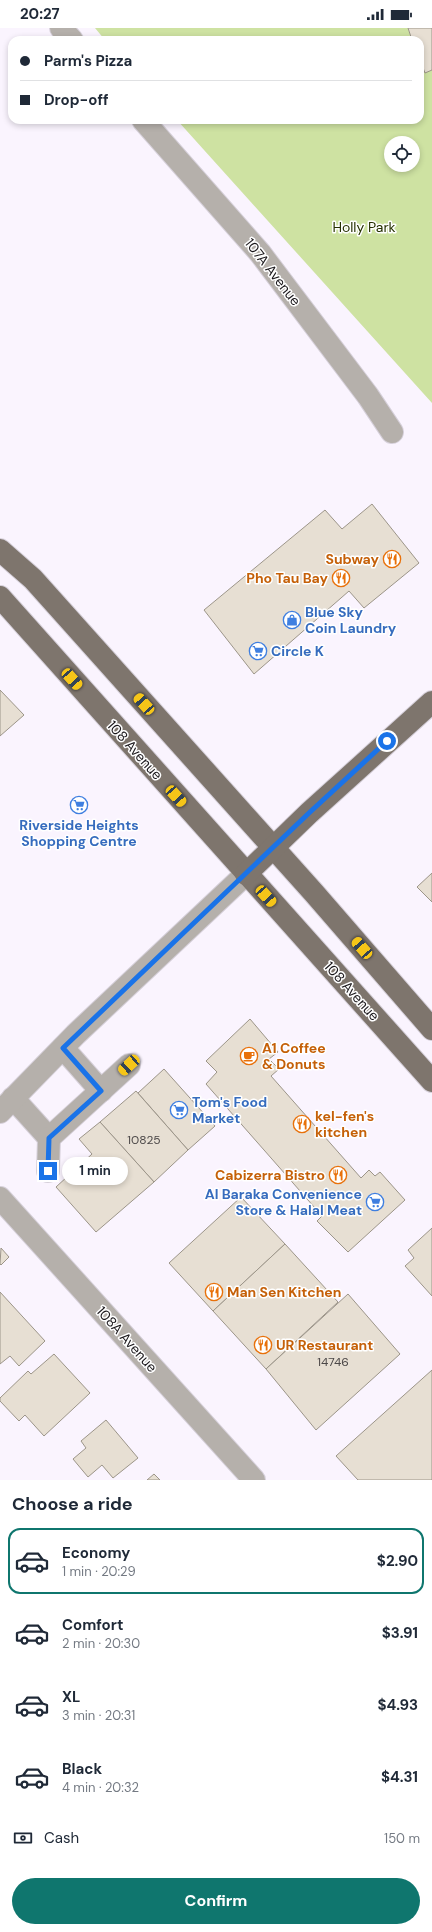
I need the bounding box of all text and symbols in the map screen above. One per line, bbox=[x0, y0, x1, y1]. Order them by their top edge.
text: 20:27 bbox=[20, 4, 60, 24]
text: Parm's Pizza bbox=[44, 51, 132, 71]
text: Drop-off bbox=[44, 90, 109, 110]
map controls bbox=[384, 136, 420, 172]
button: locate bbox=[384, 136, 420, 172]
park label: Holly Park bbox=[332, 218, 396, 236]
street label: 107A Avenue bbox=[241, 235, 305, 309]
restaurant icon: Subway bbox=[382, 549, 402, 569]
place label: Subway bbox=[325, 550, 380, 568]
restaurant icon: Pho Tau Bay bbox=[331, 568, 351, 588]
place label: Pho Tau Bay bbox=[246, 569, 329, 587]
place label: Blue Sky Coin Laundry bbox=[305, 603, 397, 637]
shop icon: Blue Sky Coin Laundry bbox=[282, 610, 302, 630]
supermarket icon: Circle K bbox=[248, 641, 268, 661]
place label: Circle K bbox=[271, 642, 324, 660]
car bbox=[60, 666, 84, 692]
car bbox=[132, 691, 156, 717]
street label: 108 Avenue bbox=[104, 717, 166, 783]
route start bbox=[378, 732, 396, 750]
car bbox=[164, 783, 188, 809]
supermarket icon: Riverside Heights Shopping Centre bbox=[69, 795, 89, 815]
place label: Riverside Heights Shopping Centre bbox=[19, 816, 139, 850]
car bbox=[254, 883, 278, 909]
car bbox=[350, 935, 374, 961]
street label: 108 Avenue bbox=[321, 958, 383, 1024]
place label: A1 Coffee & Donuts bbox=[262, 1039, 326, 1073]
cafe icon: A1 Coffee & Donuts bbox=[239, 1046, 259, 1066]
car bbox=[116, 1053, 142, 1077]
place label: Tom's Food Market bbox=[192, 1093, 267, 1127]
supermarket icon: Tom's Food Market bbox=[169, 1100, 189, 1120]
place label: kel-fen's kitchen bbox=[315, 1107, 374, 1141]
restaurant icon: kel-fen's kitchen bbox=[292, 1114, 312, 1134]
house number: 10825 bbox=[127, 1132, 161, 1148]
callout: 1 min bbox=[62, 1157, 128, 1185]
route end bbox=[39, 1162, 57, 1180]
text: 1 min bbox=[79, 1162, 111, 1179]
restaurant icon: Cabizerra Bistro bbox=[328, 1165, 348, 1185]
place label: Cabizerra Bistro bbox=[215, 1166, 325, 1184]
place label: Al Baraka Convenience Store & Halal Meat bbox=[205, 1185, 362, 1219]
supermarket icon: Al Baraka Convenience Store & Halal Meat bbox=[365, 1192, 385, 1212]
restaurant icon: Man Sen Kitchen bbox=[204, 1282, 224, 1302]
place label: Man Sen Kitchen bbox=[227, 1283, 341, 1301]
street label: 108A Avenue bbox=[93, 1302, 161, 1376]
restaurant icon: UR Restaurant bbox=[253, 1335, 273, 1355]
place label: UR Restaurant bbox=[276, 1336, 373, 1354]
house number: 14746 bbox=[317, 1354, 349, 1370]
text: Choose a ride bbox=[12, 1492, 133, 1516]
icon: car bbox=[14, 1543, 50, 1579]
text: Economy bbox=[62, 1543, 130, 1563]
text: $2.90 bbox=[377, 1551, 418, 1571]
text: 1 min · 20:29 bbox=[62, 1563, 136, 1580]
icon: car bbox=[14, 1615, 50, 1651]
text: Comfort bbox=[62, 1615, 123, 1635]
text: $3.91 bbox=[382, 1623, 418, 1643]
text: 2 min · 20:30 bbox=[62, 1635, 140, 1652]
icon: car bbox=[14, 1687, 50, 1723]
text: XL bbox=[62, 1687, 80, 1707]
text: $4.93 bbox=[377, 1695, 418, 1715]
text: 3 min · 20:31 bbox=[62, 1707, 135, 1724]
icon: car bbox=[14, 1759, 50, 1795]
text: Black bbox=[62, 1759, 102, 1779]
text: $4.31 bbox=[381, 1767, 418, 1787]
text: 4 min · 20:32 bbox=[62, 1779, 139, 1796]
icon: cash bbox=[12, 1827, 34, 1849]
text: Cash bbox=[44, 1828, 79, 1848]
text: 150 m bbox=[384, 1830, 420, 1847]
button: Confirm bbox=[12, 1878, 420, 1924]

